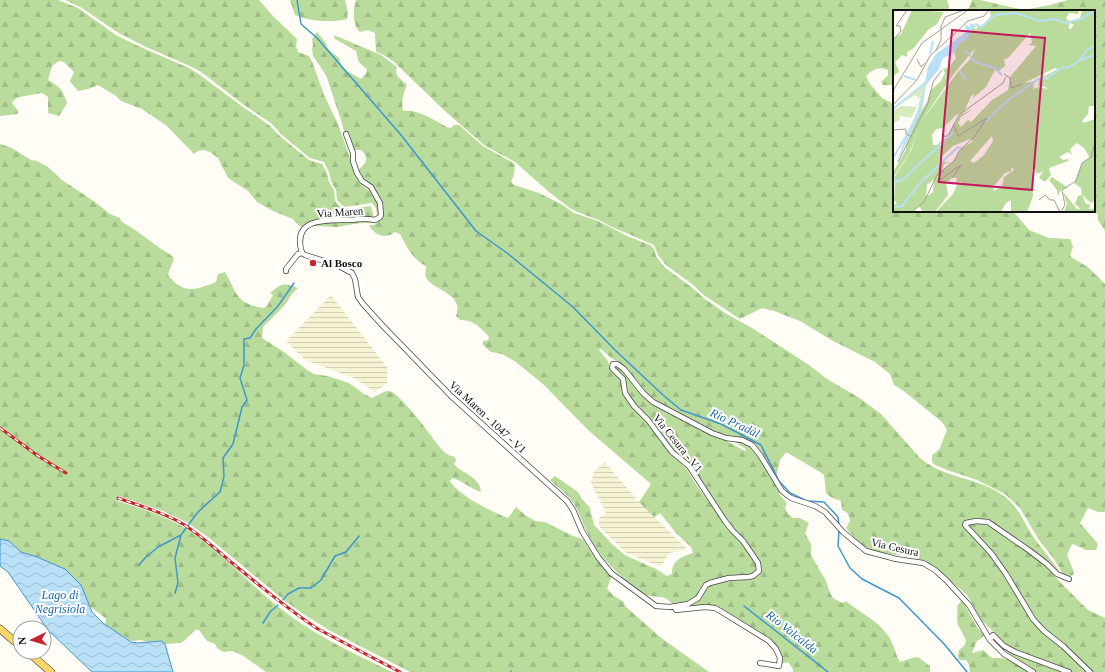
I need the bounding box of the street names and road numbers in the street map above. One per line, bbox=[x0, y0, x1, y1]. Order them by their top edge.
street label: Via Maren bbox=[316, 204, 364, 220]
street label: Via Maren - 1047 - V1 bbox=[447, 378, 529, 456]
street label: Via Cesura - V1 bbox=[651, 412, 705, 474]
street label: Via Cesura bbox=[870, 536, 920, 558]

